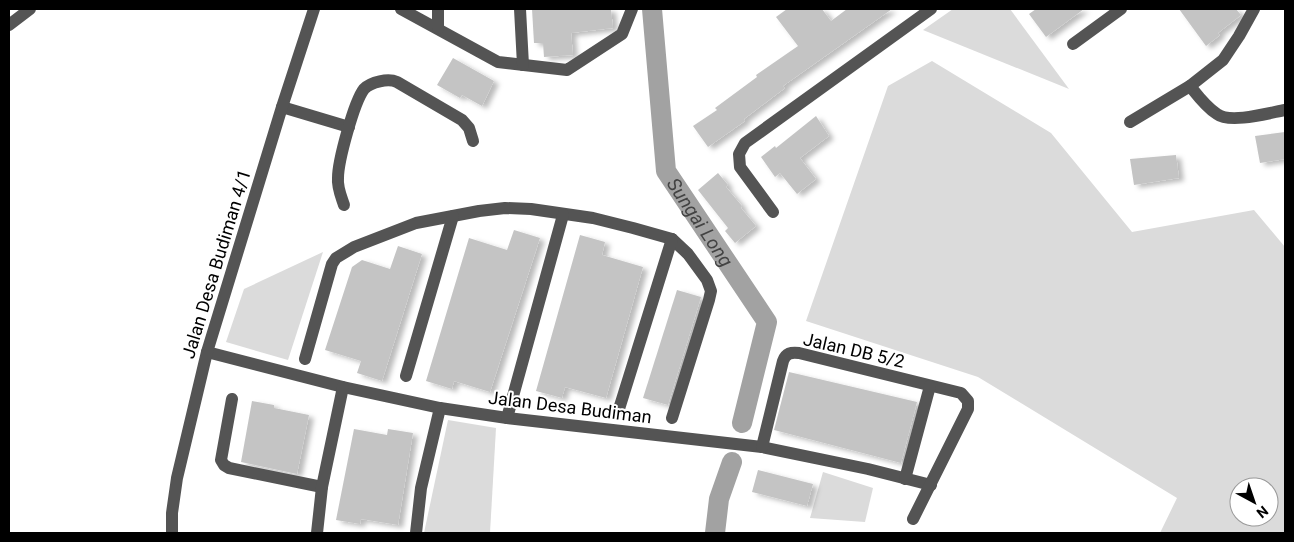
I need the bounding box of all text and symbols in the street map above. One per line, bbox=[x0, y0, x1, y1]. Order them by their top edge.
street label: Jalan Desa Budiman 4/1 bbox=[177, 167, 255, 361]
water label: Sungai Long bbox=[662, 173, 738, 271]
street label: Jalan DB 5/2 bbox=[801, 328, 907, 372]
street label: Jalan Desa Budiman bbox=[487, 387, 653, 427]
north arrow bbox=[1229, 477, 1279, 527]
text: N bbox=[1253, 503, 1271, 521]

